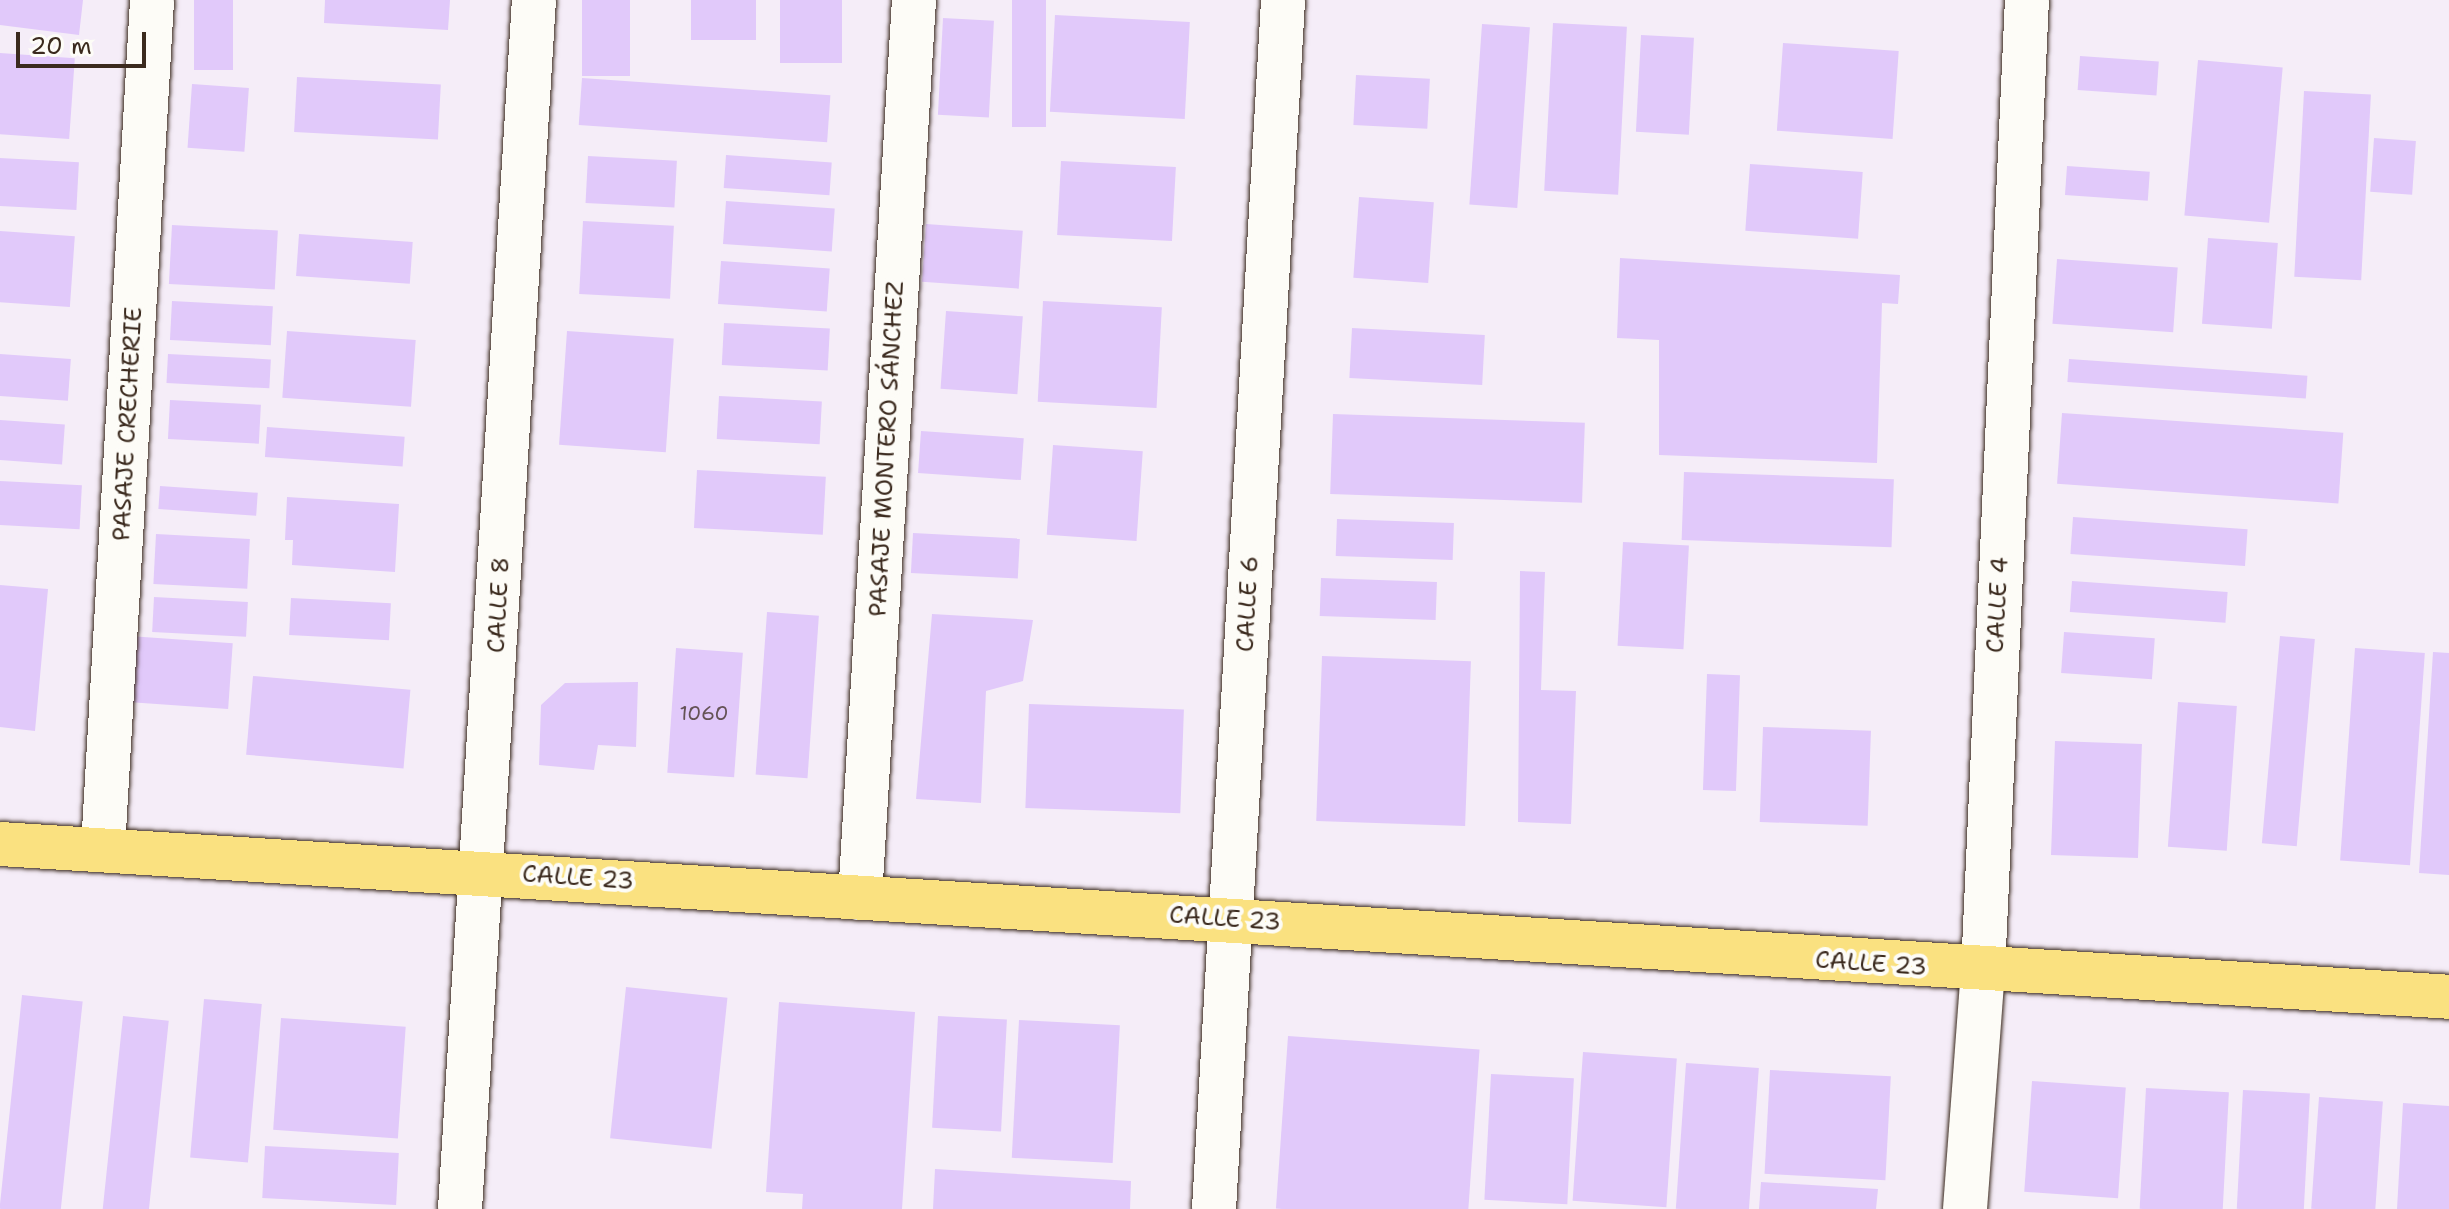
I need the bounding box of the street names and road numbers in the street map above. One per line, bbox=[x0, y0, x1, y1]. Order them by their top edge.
street label: PASAJE MONTERO SÁNCHEZ bbox=[864, 280, 910, 618]
street label: PASAJE CRECHERIE bbox=[107, 306, 149, 542]
street label: CALLE 6 bbox=[1231, 555, 1265, 653]
street label: CALLE 8 bbox=[482, 556, 516, 654]
street label: CALLE 4 bbox=[1981, 556, 2015, 654]
street label: CALLE 23 bbox=[521, 860, 635, 896]
street label: CALLE 23 bbox=[1168, 901, 1282, 937]
street label: CALLE 23 bbox=[1814, 946, 1928, 982]

